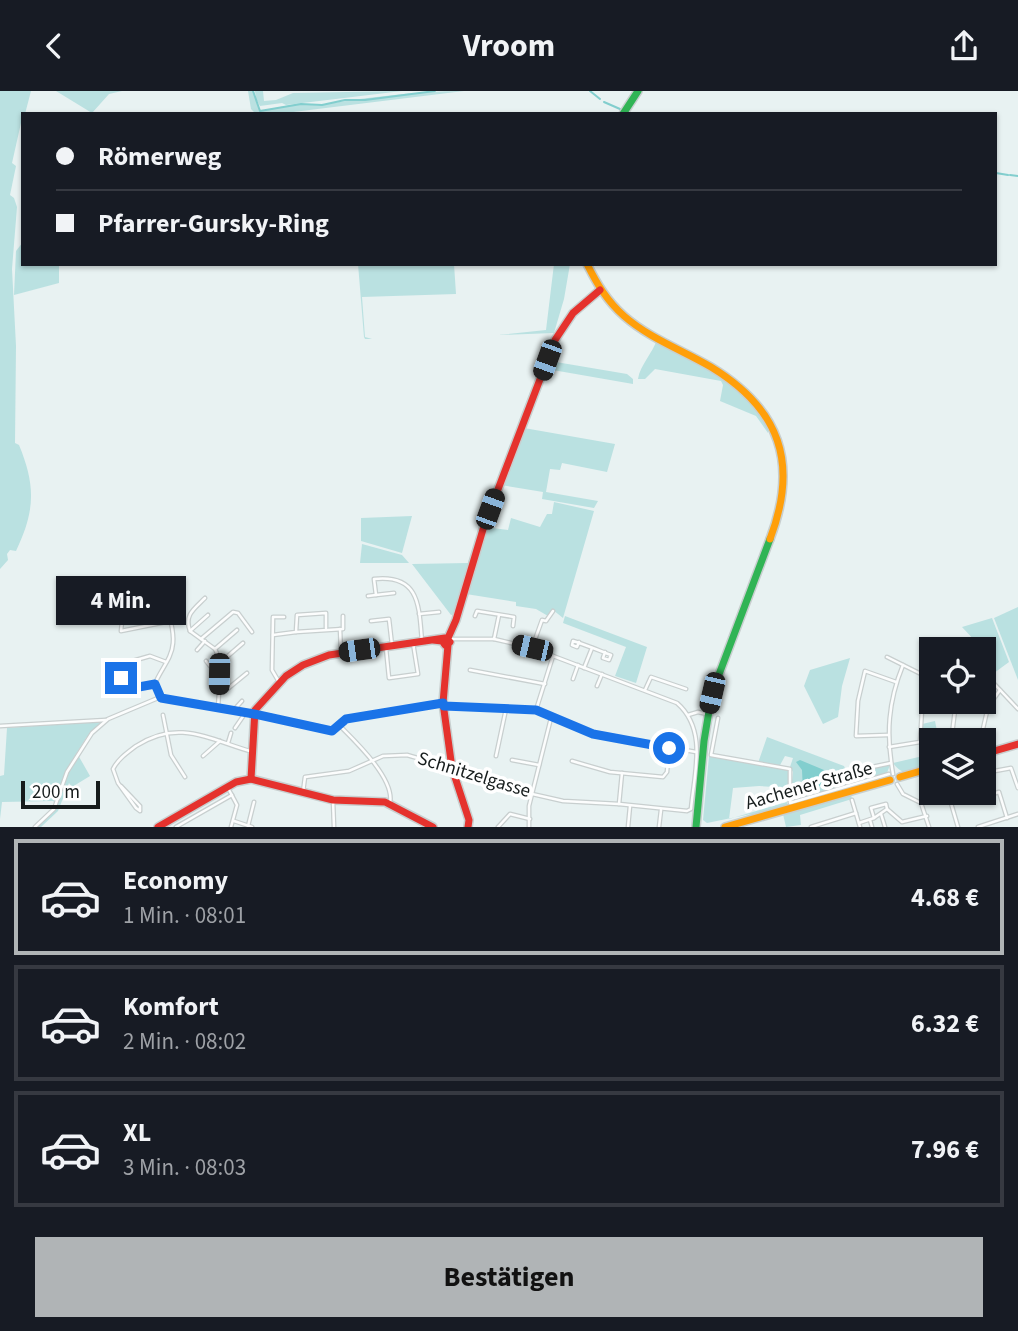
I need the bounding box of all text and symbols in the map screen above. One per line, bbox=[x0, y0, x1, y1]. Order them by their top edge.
text: Vroom bbox=[463, 23, 555, 69]
icon: back bbox=[35, 27, 73, 65]
icon: share bbox=[945, 27, 983, 65]
text: Römerweg bbox=[98, 138, 221, 175]
text: Pfarrer-Gursky-Ring bbox=[98, 205, 329, 242]
car bbox=[530, 337, 565, 383]
car bbox=[473, 486, 508, 532]
callout: 4 Min. bbox=[56, 577, 186, 625]
text: 4 Min. bbox=[91, 584, 151, 617]
car bbox=[510, 633, 555, 663]
car bbox=[337, 637, 382, 663]
map controls bbox=[919, 637, 996, 805]
button: locate bbox=[919, 637, 996, 714]
car bbox=[209, 653, 230, 695]
route end bbox=[105, 662, 137, 694]
car bbox=[698, 670, 727, 716]
button: layers bbox=[919, 728, 996, 805]
route start bbox=[653, 732, 685, 764]
street label: Schnitzelgasse bbox=[414, 745, 534, 805]
street label: Aachener Straße bbox=[742, 755, 876, 817]
scale bar bbox=[21, 778, 100, 810]
text: 200 m bbox=[32, 779, 80, 806]
text: Economy bbox=[123, 862, 228, 899]
icon: car bbox=[39, 866, 102, 929]
text: 4.68 € bbox=[911, 879, 979, 916]
text: 1 Min. · 08:01 bbox=[123, 899, 246, 932]
text: Komfort bbox=[123, 988, 219, 1025]
icon: car bbox=[39, 992, 102, 1055]
text: 6.32 € bbox=[911, 1005, 979, 1042]
text: 2 Min. · 08:02 bbox=[123, 1025, 246, 1058]
text: XL bbox=[123, 1114, 151, 1151]
icon: car bbox=[39, 1118, 102, 1181]
text: 7.96 € bbox=[911, 1131, 979, 1168]
text: 3 Min. · 08:03 bbox=[123, 1151, 246, 1184]
button: Bestätigen bbox=[35, 1237, 983, 1317]

